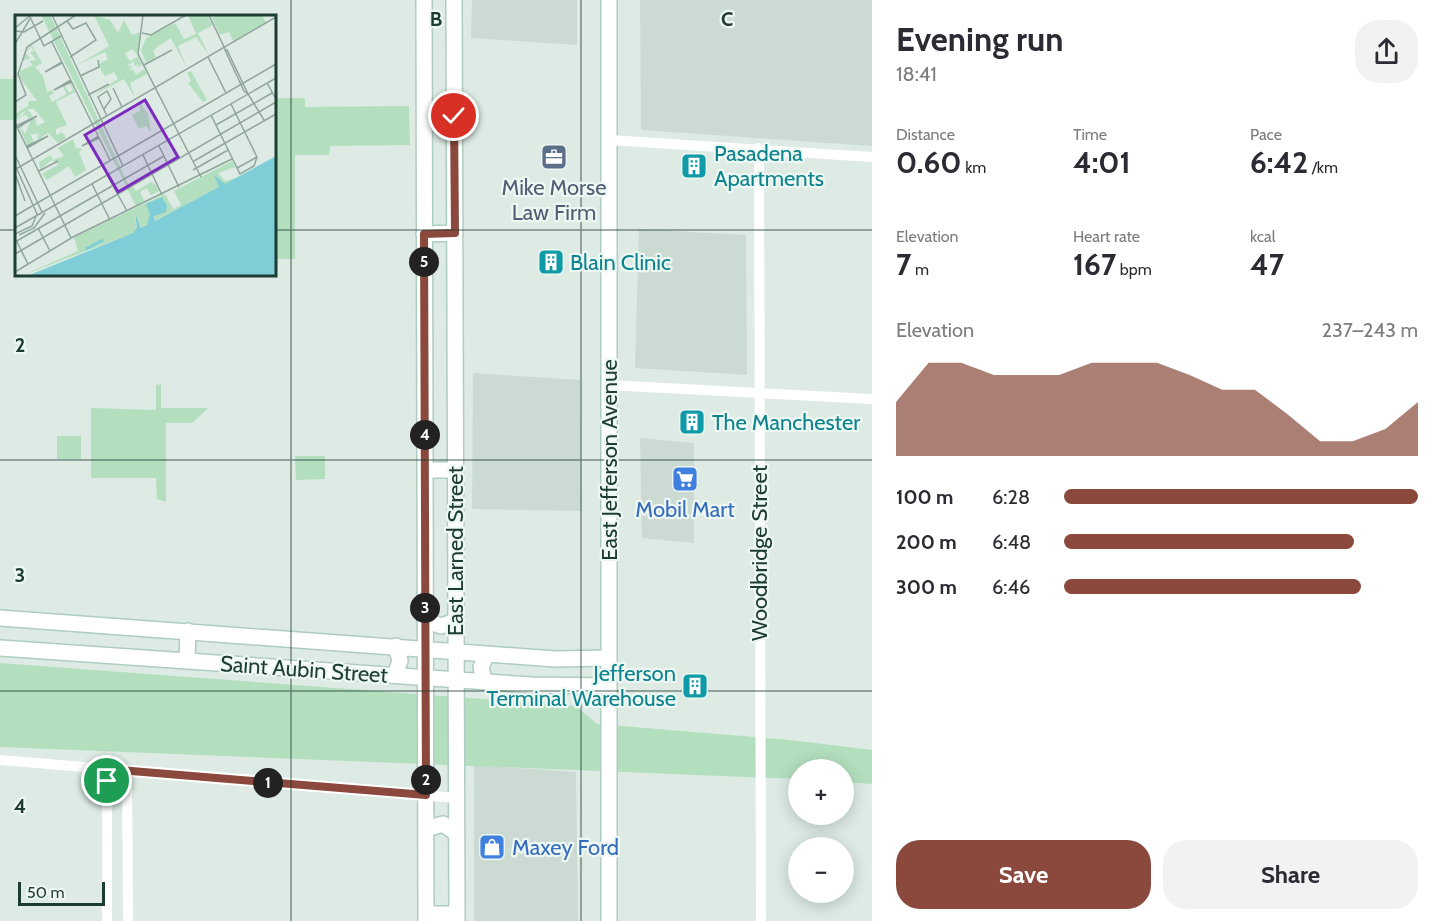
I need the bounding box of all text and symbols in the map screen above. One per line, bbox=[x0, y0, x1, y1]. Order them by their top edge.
text: B bbox=[430, 7, 442, 31]
text: C bbox=[721, 7, 733, 31]
inset map bbox=[15, 15, 276, 276]
text: Evening run bbox=[896, 19, 1063, 59]
button: share bbox=[1355, 20, 1418, 83]
text: 18:41 bbox=[896, 62, 937, 86]
pin bbox=[428, 90, 479, 141]
icon: check bbox=[437, 99, 470, 132]
text: Distance bbox=[896, 125, 955, 144]
text: Time bbox=[1073, 125, 1107, 144]
text: Pace bbox=[1250, 125, 1282, 144]
place label: Pasadena Apartments bbox=[714, 140, 824, 192]
office icon: Mike Morse Law Firm bbox=[539, 142, 569, 172]
text: 0.60 bbox=[896, 144, 962, 181]
text: 4:01 bbox=[1073, 144, 1131, 181]
text: 6:42 bbox=[1250, 144, 1308, 181]
building icon: Pasadena Apartments bbox=[679, 151, 709, 181]
text: km bbox=[962, 158, 986, 177]
text: /km bbox=[1308, 158, 1338, 177]
place label: Mike Morse Law Firm bbox=[502, 174, 606, 226]
text: Elevation bbox=[896, 227, 959, 246]
text: Heart rate bbox=[1073, 227, 1140, 246]
text: kcal bbox=[1250, 227, 1276, 246]
text: 7 bbox=[896, 246, 911, 283]
text: 167 bbox=[1073, 246, 1116, 283]
text: 47 bbox=[1250, 246, 1284, 283]
pin: 5 bbox=[409, 247, 439, 277]
building icon: Blain Clinic bbox=[536, 247, 566, 277]
place label: Blain Clinic bbox=[570, 249, 671, 276]
text: 5 bbox=[420, 252, 428, 271]
text: m bbox=[911, 260, 929, 279]
text: bpm bbox=[1116, 260, 1152, 279]
text: Elevation bbox=[896, 318, 974, 342]
text: 237–243 m bbox=[1322, 318, 1418, 342]
text: 2 bbox=[15, 333, 25, 357]
street label: East Jefferson Avenue bbox=[596, 359, 623, 561]
building icon: The Manchester bbox=[677, 407, 707, 437]
place label: The Manchester bbox=[712, 409, 860, 436]
pin: 4 bbox=[410, 420, 440, 450]
text: 4 bbox=[420, 425, 430, 444]
supermarket icon: Mobil Mart bbox=[670, 464, 700, 494]
street label: Woodbridge Street bbox=[746, 464, 773, 641]
street label: East Larned Street bbox=[442, 465, 469, 636]
text: 100 m bbox=[896, 485, 954, 509]
text: 6:28 bbox=[992, 485, 1030, 509]
place label: Mobil Mart bbox=[635, 496, 735, 523]
text: 200 m bbox=[896, 530, 957, 554]
text: 6:48 bbox=[992, 530, 1031, 554]
text: 3 bbox=[15, 563, 25, 587]
text: 300 m bbox=[896, 575, 957, 599]
text: 6:46 bbox=[992, 575, 1030, 599]
pin: 3 bbox=[410, 593, 440, 623]
text: 3 bbox=[421, 598, 429, 617]
street label: Saint Aubin Street bbox=[219, 650, 389, 689]
place label: Jefferson Terminal Warehouse bbox=[486, 660, 676, 712]
building icon: Jefferson Terminal Warehouse bbox=[680, 671, 710, 701]
pin bbox=[81, 755, 132, 806]
map controls bbox=[788, 759, 854, 903]
button: + bbox=[788, 759, 854, 825]
icon: arrive bbox=[90, 764, 123, 797]
pin: 2 bbox=[411, 765, 441, 795]
pin: 1 bbox=[253, 768, 283, 798]
text: 2 bbox=[422, 770, 430, 789]
text: 1 bbox=[265, 773, 271, 792]
text: 4 bbox=[14, 794, 26, 818]
shop icon: Maxey Ford bbox=[477, 832, 507, 862]
place label: Maxey Ford bbox=[512, 834, 619, 861]
button: − bbox=[788, 837, 854, 903]
button: Save bbox=[896, 840, 1151, 909]
button: Share bbox=[1163, 840, 1418, 909]
scale bar bbox=[18, 879, 105, 906]
text: 50 m bbox=[27, 883, 64, 902]

